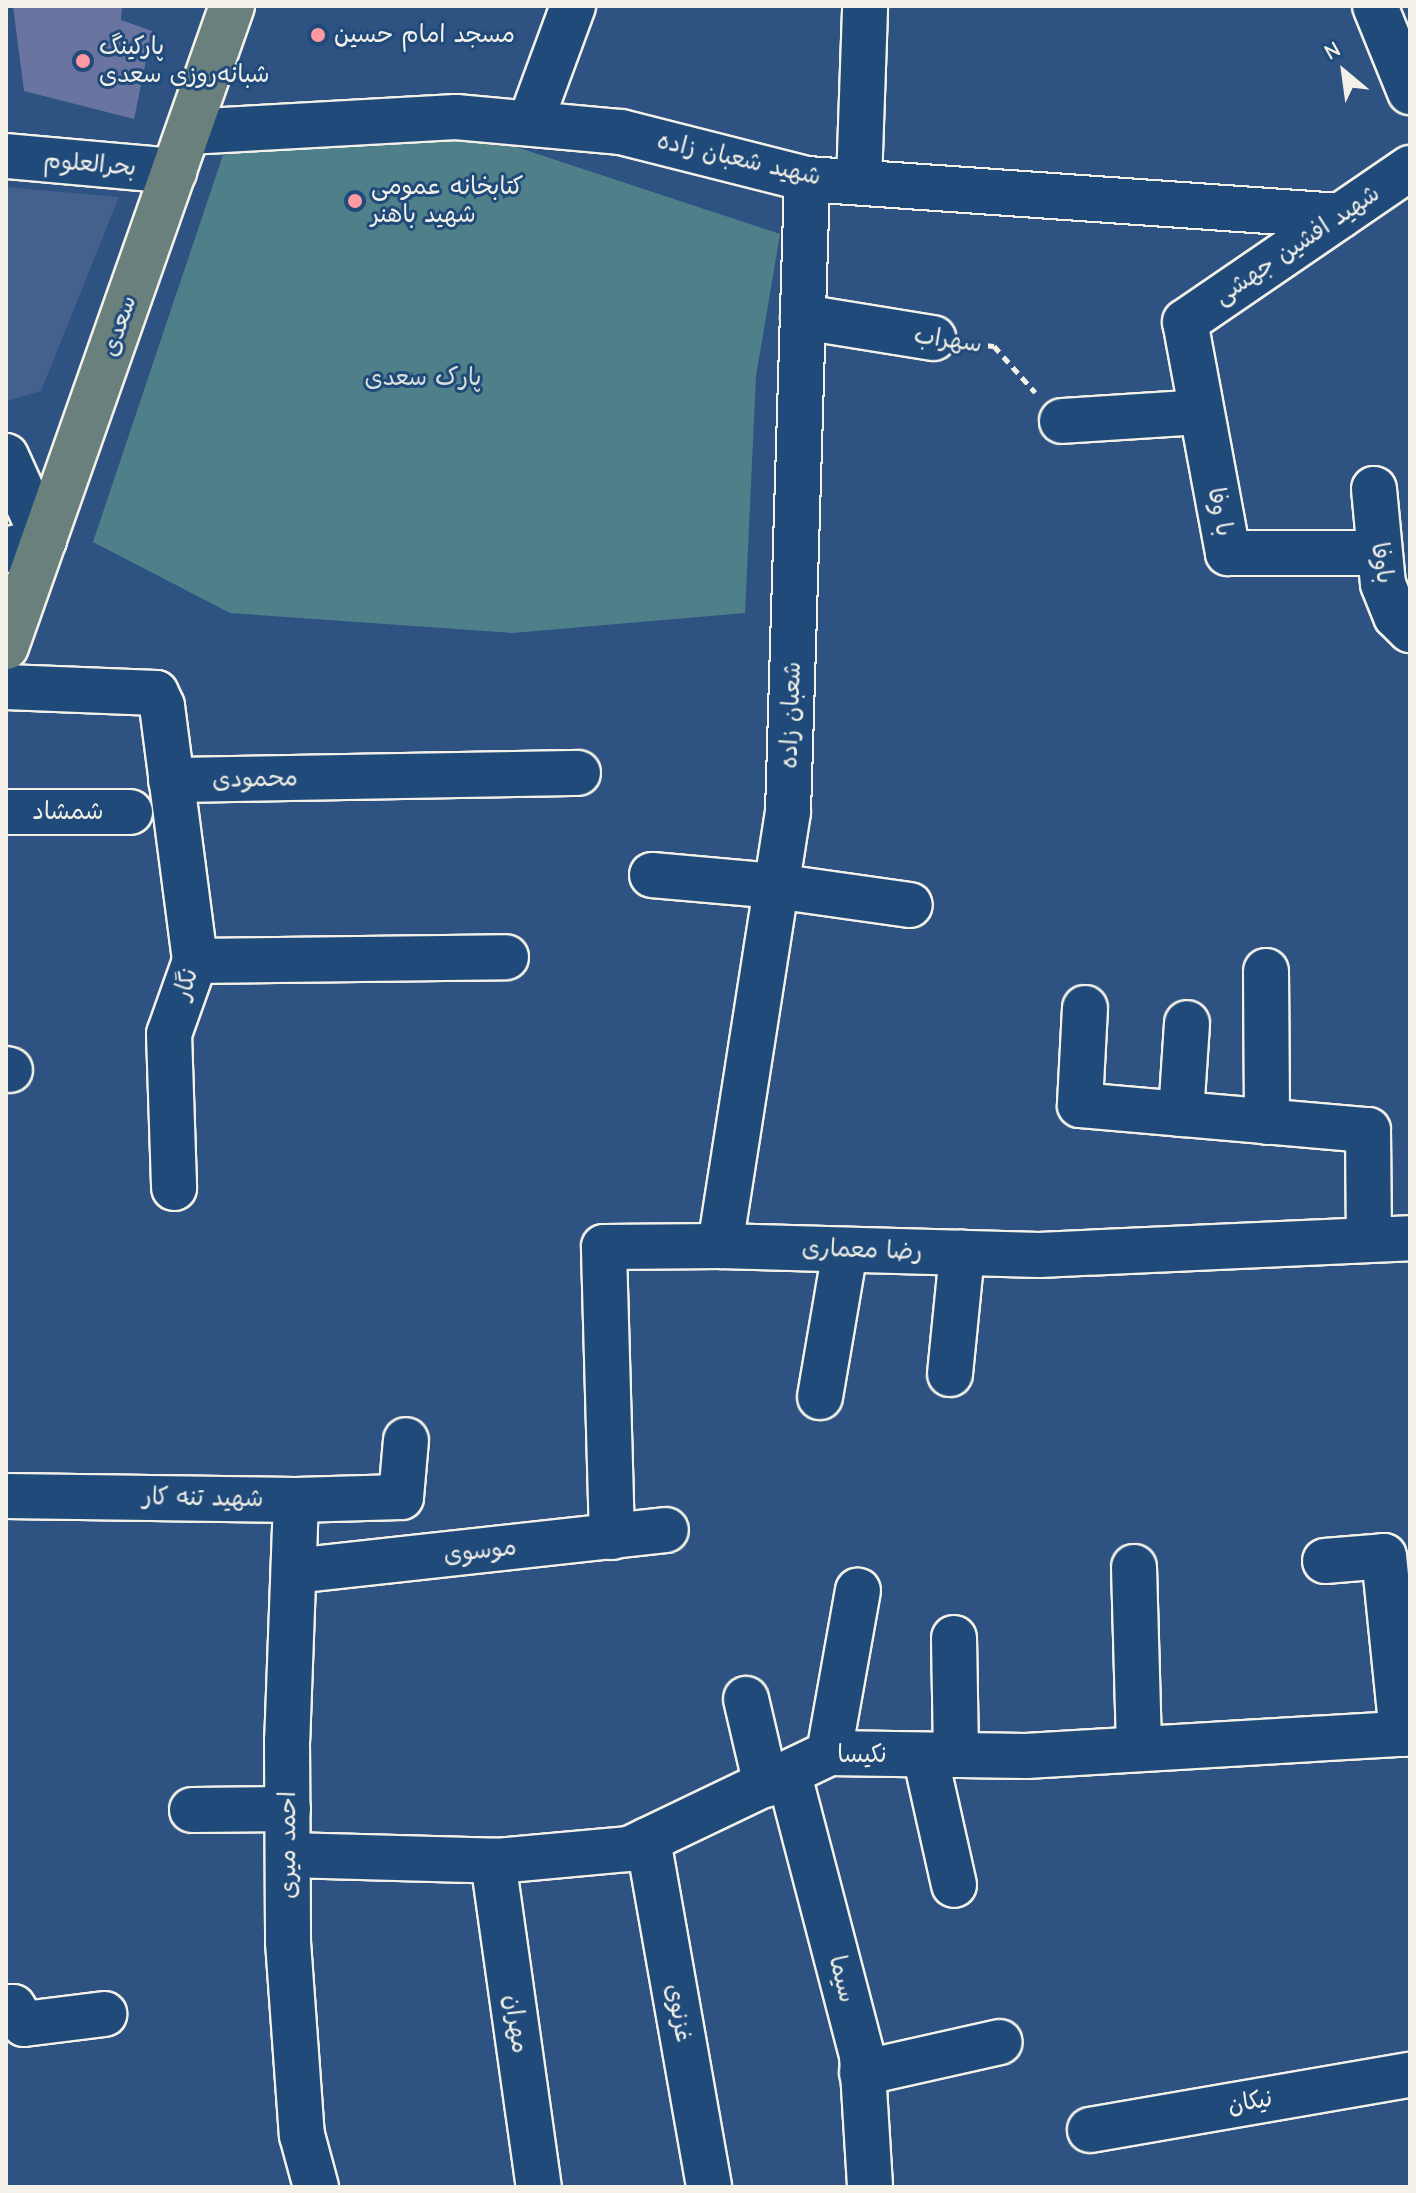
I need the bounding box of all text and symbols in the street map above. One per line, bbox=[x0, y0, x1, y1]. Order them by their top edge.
place label: مسجد امام حسین bbox=[334, 21, 515, 49]
marker: مسجد امام حسین bbox=[309, 26, 327, 44]
north arrow bbox=[1304, 32, 1384, 112]
place label: پارکینگ شبانه‌روزی سعدی bbox=[99, 33, 270, 89]
text: N bbox=[1320, 36, 1345, 66]
marker: پارکینگ شبانه‌روزی سعدی bbox=[74, 52, 92, 70]
street label: شهید شعبان زاده bbox=[654, 126, 824, 192]
street label: بحرالعلوم bbox=[42, 146, 138, 182]
place label: کتابخانه عمومی شهید باهنر bbox=[371, 173, 524, 229]
street label: شهید افشین جهشی bbox=[1209, 179, 1385, 311]
marker: کتابخانه عمومی شهید باهنر bbox=[346, 192, 364, 210]
street label: سعدی bbox=[95, 292, 143, 360]
street label: سهراب bbox=[912, 321, 984, 359]
park label: پارک سعدی bbox=[364, 364, 482, 392]
street label: با وفا bbox=[1201, 485, 1239, 539]
street label: باوفا bbox=[1365, 540, 1399, 586]
street label: شعبان زاده bbox=[775, 661, 807, 769]
street label: محمودی bbox=[212, 764, 298, 794]
street label: شمشاد bbox=[32, 798, 104, 826]
street label: نگار bbox=[168, 965, 204, 1003]
street label: رضا معماری bbox=[801, 1234, 923, 1266]
street label: شهید تنه کار bbox=[142, 1483, 264, 1513]
street label: موسوی bbox=[442, 1533, 518, 1569]
street label: نکیسا bbox=[837, 1741, 887, 1769]
street label: احمد میری bbox=[274, 1791, 302, 1899]
street label: سیما bbox=[822, 1953, 862, 2005]
street label: غزنوی bbox=[660, 1981, 698, 2045]
street label: مهران bbox=[498, 1993, 534, 2055]
street label: نیکان bbox=[1225, 2084, 1275, 2120]

